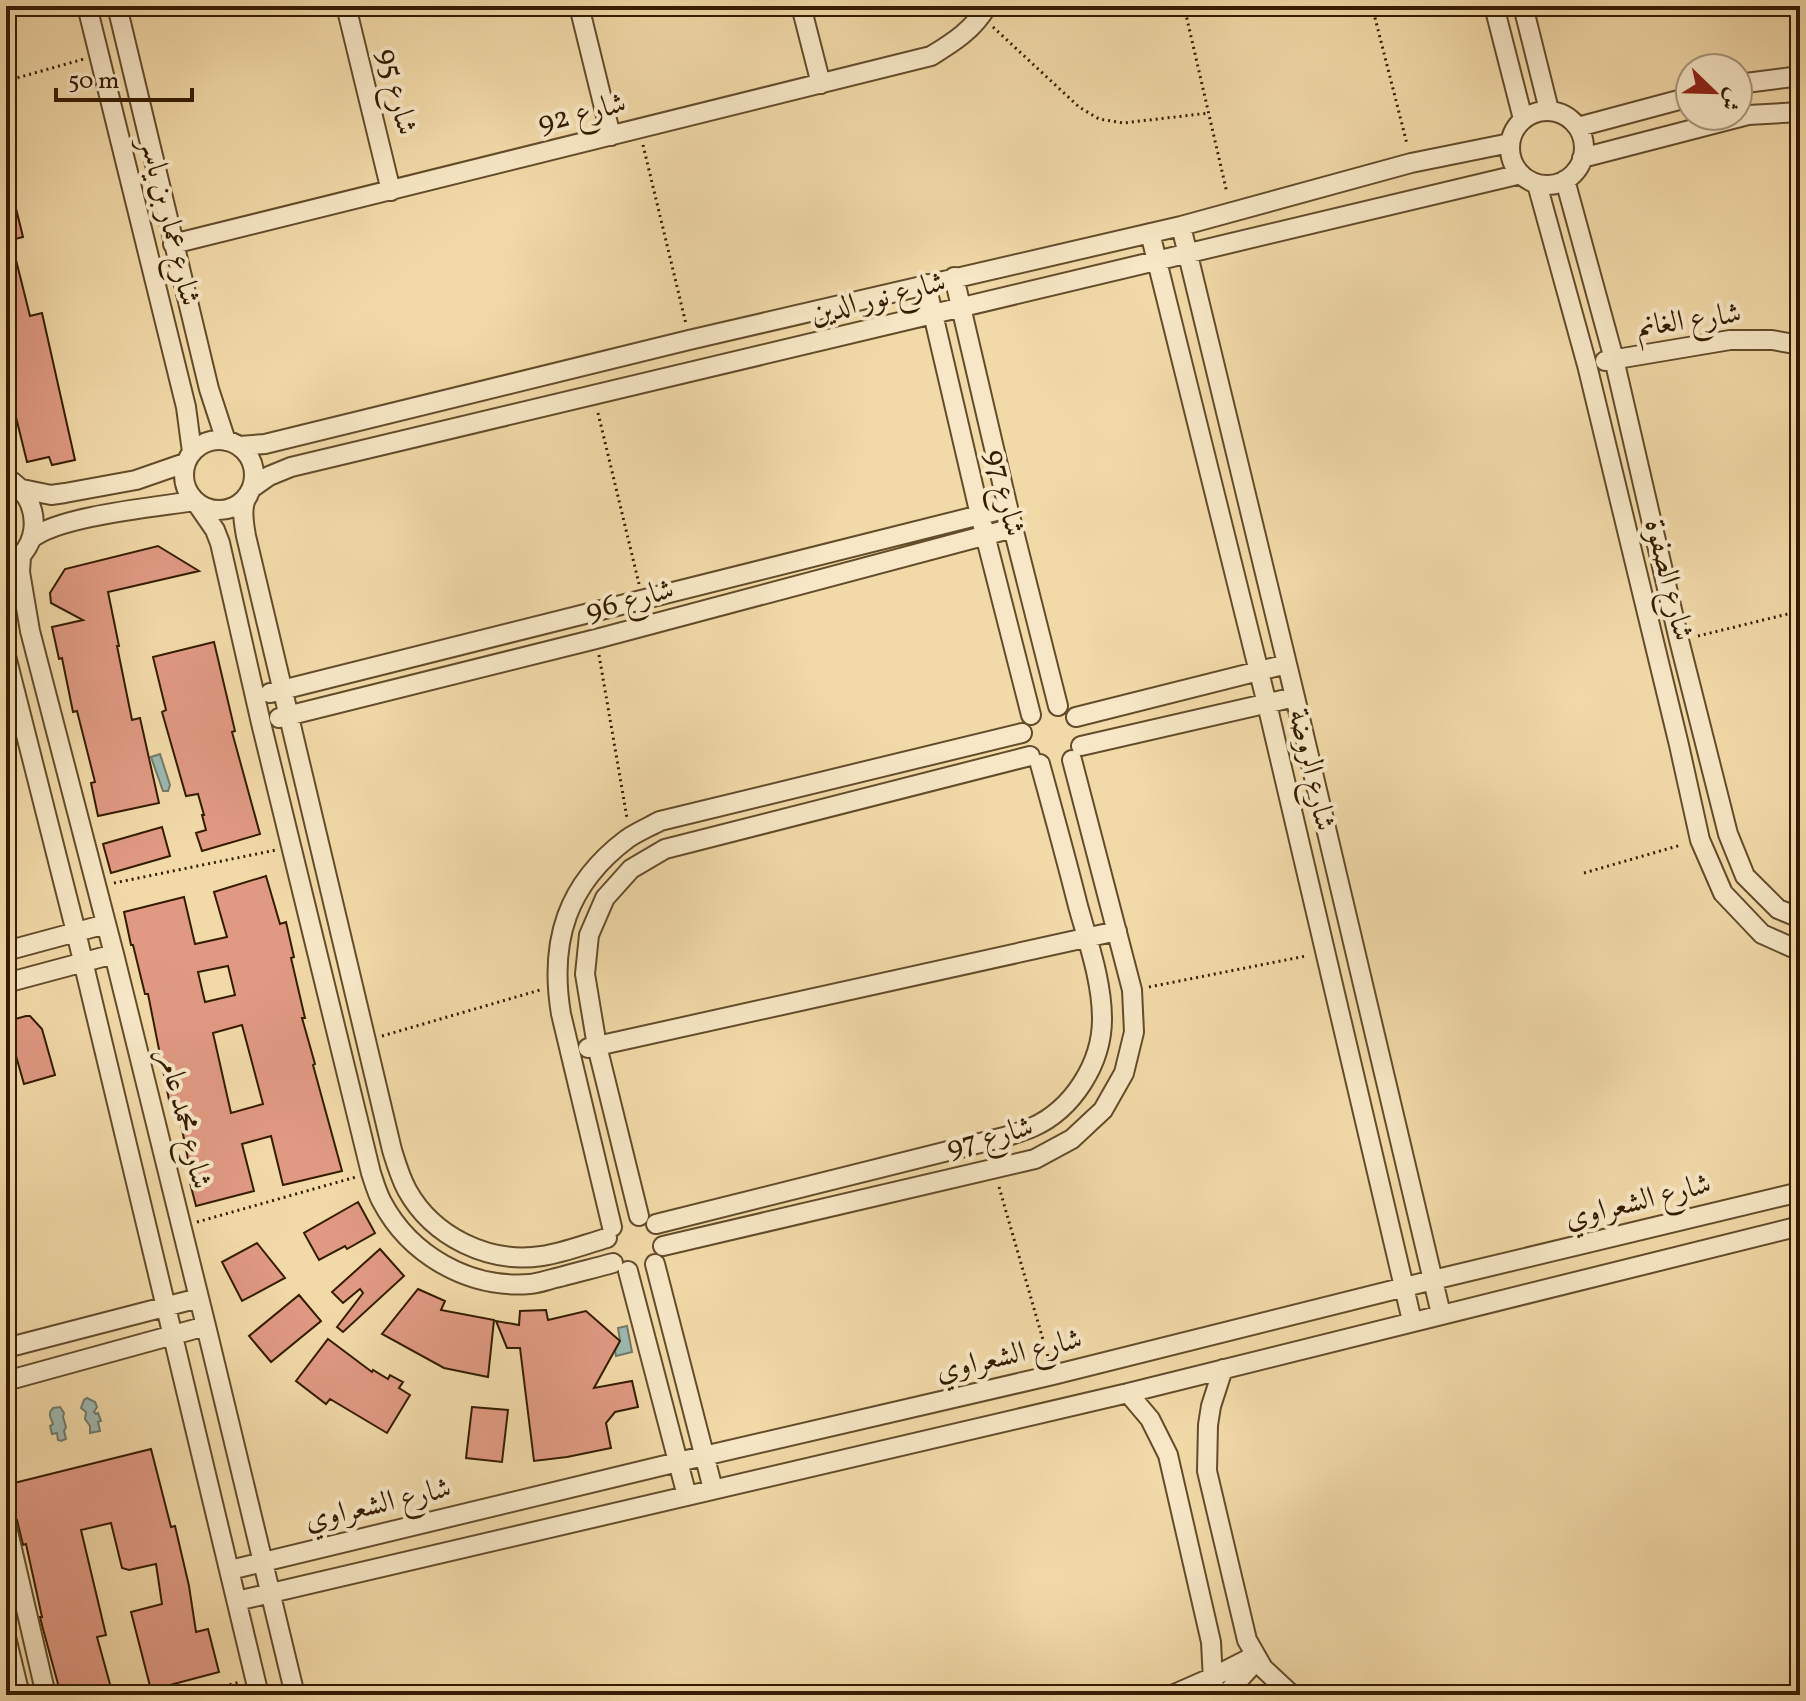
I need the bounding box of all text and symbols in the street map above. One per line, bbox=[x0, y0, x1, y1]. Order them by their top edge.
street label: شارع 95 bbox=[363, 44, 427, 140]
scale bar bbox=[56, 52, 192, 102]
north arrow bbox=[1674, 52, 1754, 132]
text: 50 m bbox=[68, 65, 120, 99]
street label: شارع 92 bbox=[533, 83, 631, 147]
text: ش bbox=[1712, 83, 1749, 115]
street label: شارع عمار بن ياسر bbox=[125, 131, 210, 311]
street label: شارع نور الدين bbox=[806, 262, 951, 338]
street label: شارع الغانم bbox=[1634, 293, 1745, 352]
street label: شارع 97 bbox=[971, 445, 1035, 541]
street label: شارع الصفوة bbox=[1631, 515, 1703, 646]
street label: شارع 96 bbox=[581, 569, 679, 635]
street label: شارع الروضة bbox=[1275, 705, 1345, 836]
street label: شارع محمد عامر bbox=[144, 1044, 222, 1194]
street label: شارع 97 bbox=[942, 1106, 1039, 1172]
street label: شارع الشعراوي bbox=[1560, 1164, 1716, 1242]
street label: شارع الشعراوي bbox=[931, 1319, 1087, 1395]
street label: شارع الشعراوي bbox=[300, 1468, 456, 1544]

